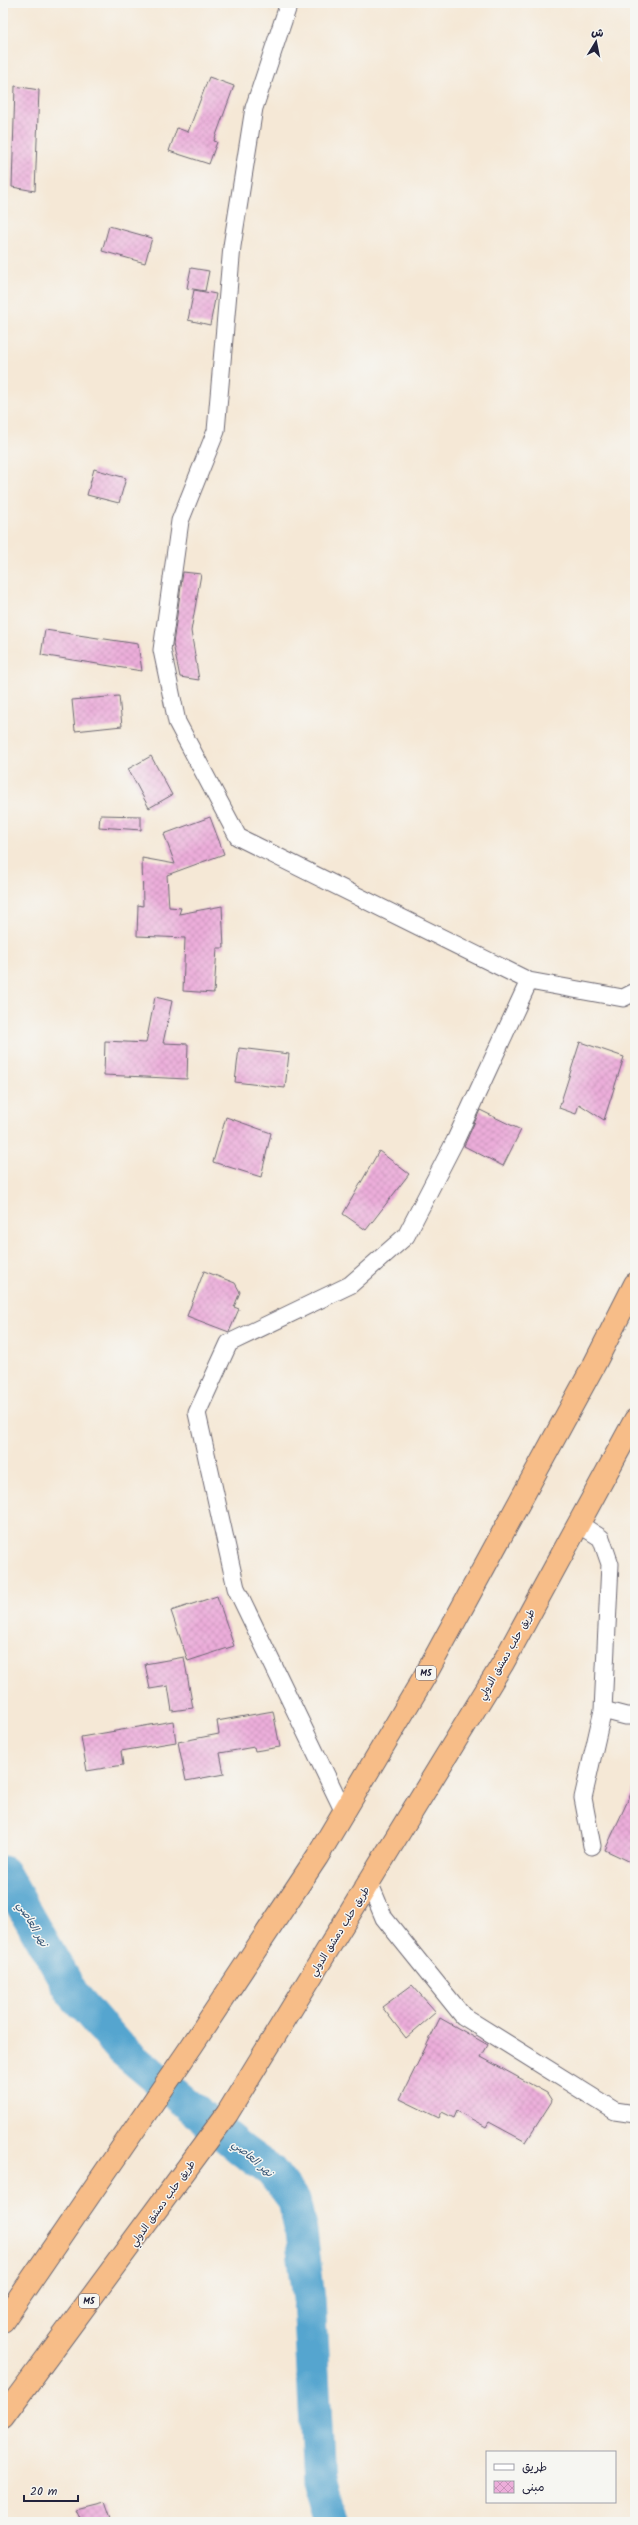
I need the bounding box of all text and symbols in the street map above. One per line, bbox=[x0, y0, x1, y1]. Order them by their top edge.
north arrow bbox=[576, 22, 616, 62]
text: ش bbox=[590, 23, 605, 43]
street label: طريق حلب دمشق الدولي bbox=[474, 1606, 540, 1704]
road number: M5 bbox=[416, 1666, 436, 1680]
street label: طريق حلب دمشق الدولي bbox=[306, 1884, 375, 1980]
water label: نهر العاصي bbox=[12, 1899, 53, 1952]
water label: نهر العاصي bbox=[228, 2136, 278, 2183]
street label: طريق حلب دمشق الدولي bbox=[126, 2157, 200, 2251]
road number: M5 bbox=[79, 2294, 99, 2308]
legend bbox=[486, 2451, 616, 2503]
text: طريق bbox=[522, 2458, 547, 2477]
scale bar bbox=[24, 2477, 78, 2503]
text: مبنى bbox=[522, 2478, 545, 2497]
text: 20 m bbox=[30, 2482, 58, 2501]

